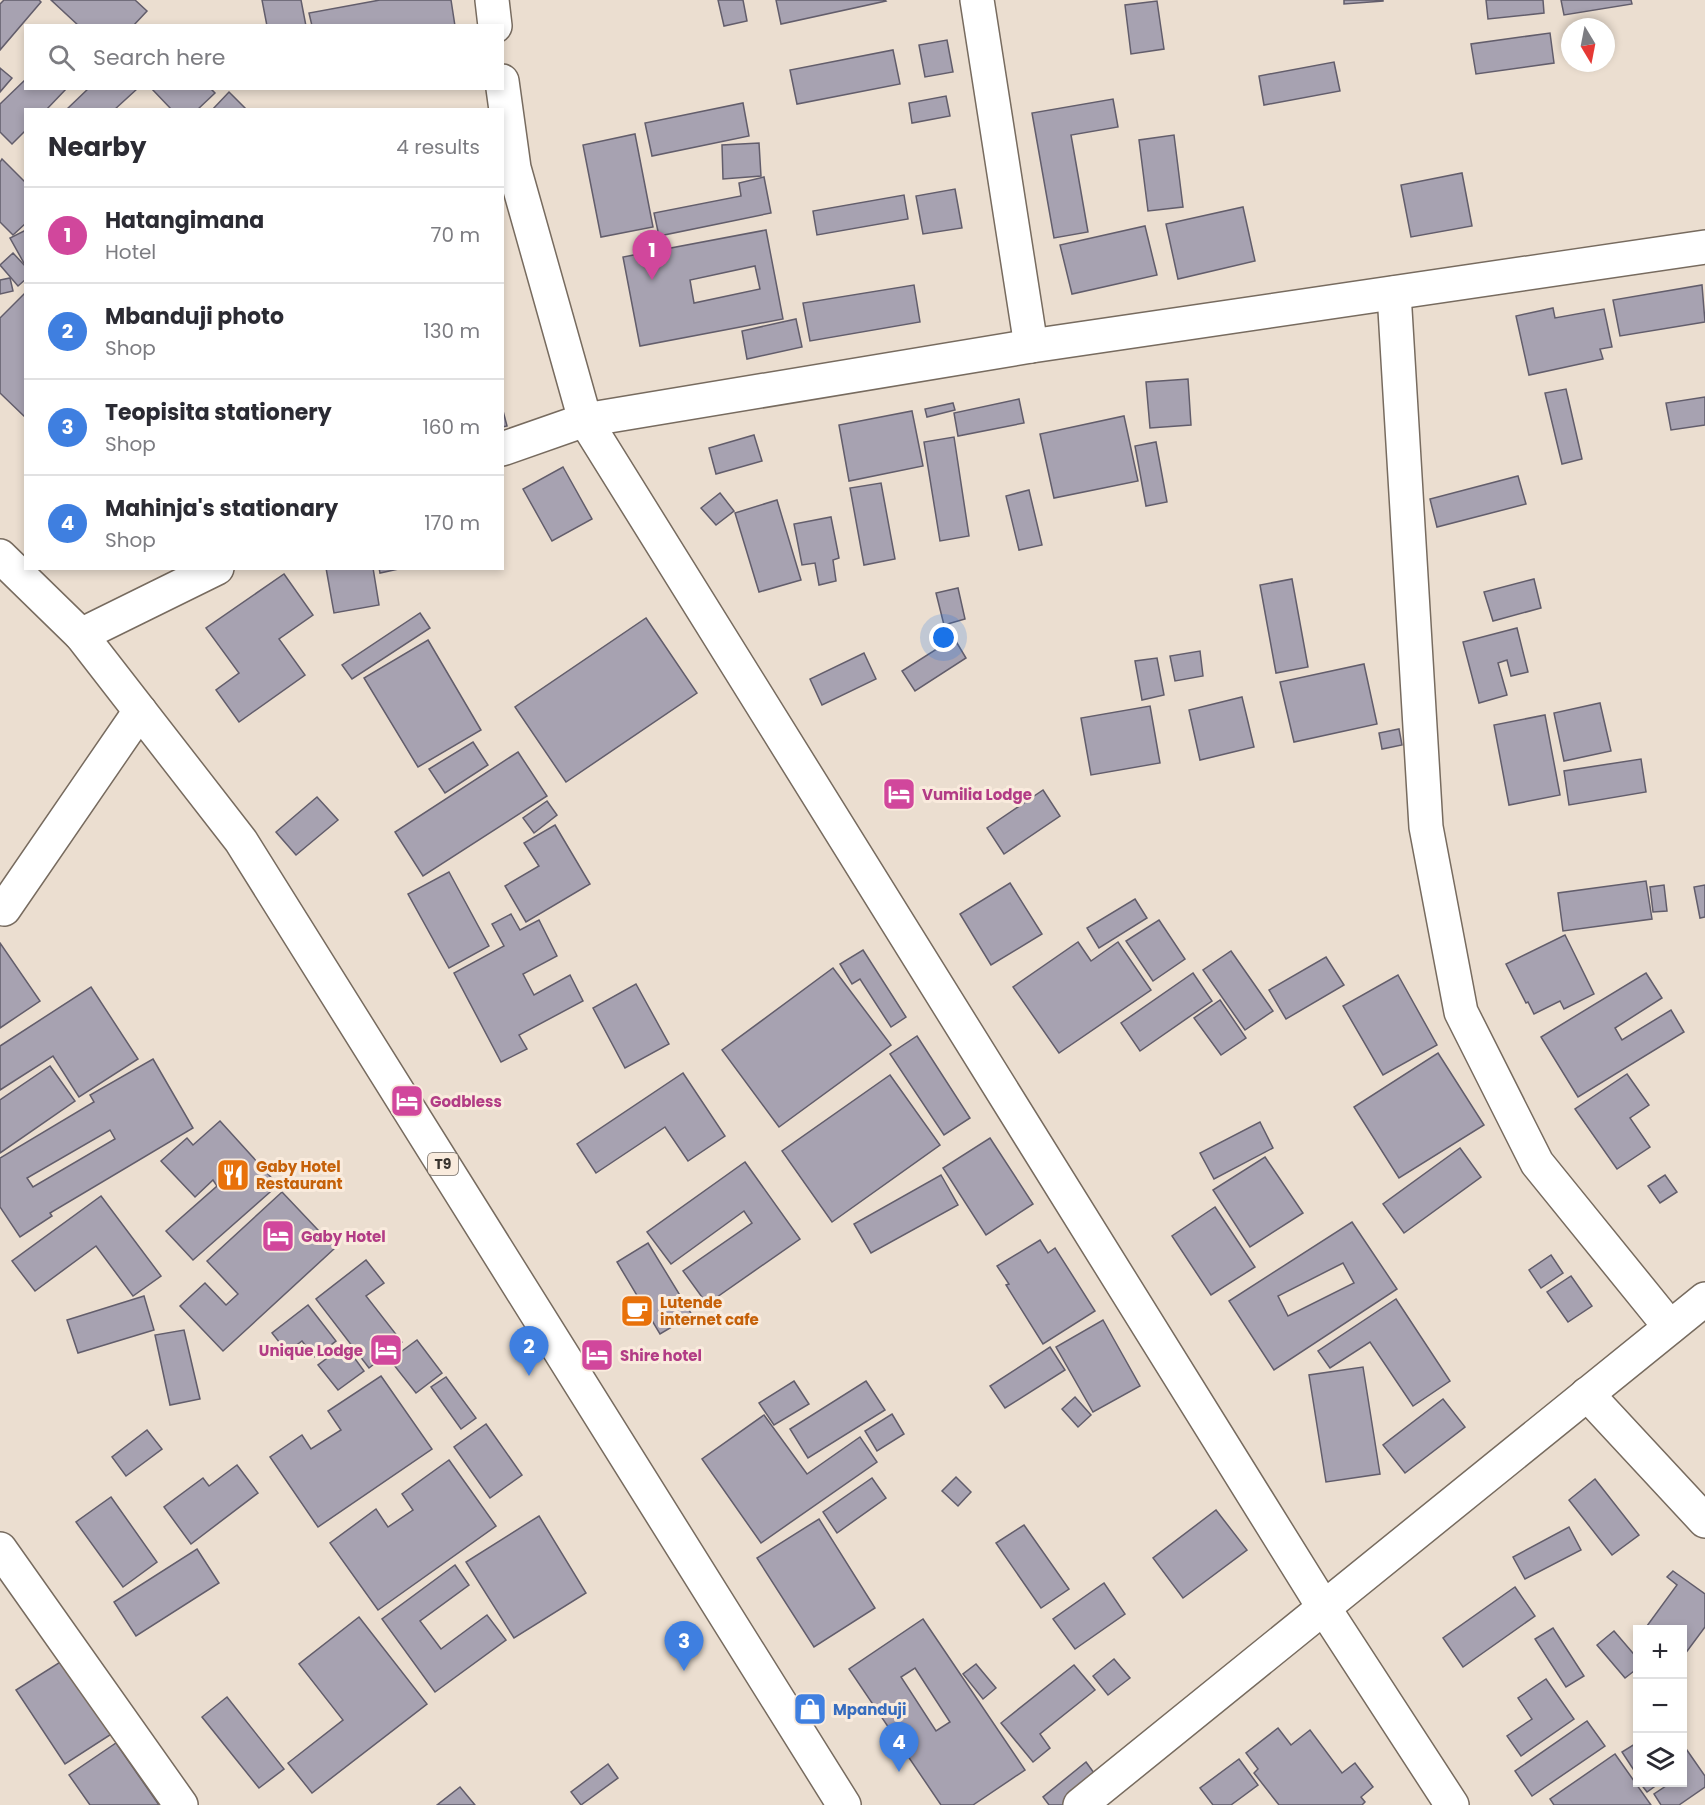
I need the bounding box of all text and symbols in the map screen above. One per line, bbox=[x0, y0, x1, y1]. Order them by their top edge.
north arrow bbox=[1561, 18, 1615, 72]
search box bbox=[24, 24, 504, 90]
icon: search bbox=[45, 41, 78, 74]
text: Search here bbox=[93, 42, 226, 73]
text: Nearby bbox=[48, 129, 146, 165]
text: 4 results bbox=[396, 133, 480, 161]
text: Hatangimana bbox=[105, 205, 264, 236]
text: 1 bbox=[64, 221, 71, 249]
text: 70 m bbox=[431, 221, 480, 249]
pin: 1 bbox=[632, 230, 672, 280]
text: Hotel bbox=[105, 238, 156, 266]
text: Mbanduji photo bbox=[105, 301, 284, 332]
text: 2 bbox=[62, 317, 73, 345]
text: 130 m bbox=[423, 317, 480, 345]
text: Shop bbox=[105, 334, 156, 362]
text: Teopisita stationery bbox=[105, 397, 332, 428]
text: 3 bbox=[61, 413, 74, 441]
text: 160 m bbox=[422, 413, 480, 441]
text: Shop bbox=[105, 430, 156, 458]
text: Mahinja's stationary bbox=[105, 493, 338, 524]
text: 4 bbox=[61, 509, 74, 537]
text: 170 m bbox=[424, 509, 480, 537]
text: Shop bbox=[105, 526, 156, 554]
your location bbox=[929, 623, 958, 652]
hotel icon: Vumilia Lodge bbox=[881, 776, 917, 812]
place label: Vumilia Lodge bbox=[922, 784, 1032, 805]
hotel icon: Godbless bbox=[389, 1083, 425, 1119]
place label: Godbless bbox=[430, 1091, 502, 1112]
road number: T9 bbox=[428, 1153, 458, 1175]
place label: Gaby Hotel Restaurant bbox=[256, 1156, 343, 1194]
restaurant icon: Gaby Hotel Restaurant bbox=[215, 1157, 251, 1193]
hotel icon: Gaby Hotel bbox=[260, 1218, 296, 1254]
place label: Gaby Hotel bbox=[301, 1226, 386, 1247]
place label: Lutende internet cafe bbox=[660, 1292, 759, 1330]
cafe icon: Lutende internet cafe bbox=[619, 1293, 655, 1329]
pin: 2 bbox=[510, 1326, 548, 1376]
hotel icon: Unique Lodge bbox=[368, 1332, 404, 1368]
hotel icon: Shire hotel bbox=[579, 1337, 615, 1373]
place label: Unique Lodge bbox=[259, 1340, 363, 1361]
place label: Shire hotel bbox=[620, 1345, 702, 1366]
pin: 3 bbox=[664, 1622, 704, 1671]
map controls bbox=[1633, 1625, 1687, 1787]
button: + bbox=[1633, 1625, 1687, 1679]
button: − bbox=[1633, 1679, 1687, 1733]
shop icon: Mpanduji bbox=[792, 1691, 828, 1727]
place label: Mpanduji bbox=[833, 1699, 906, 1720]
pin: 4 bbox=[880, 1722, 918, 1772]
button: layers bbox=[1633, 1733, 1687, 1787]

